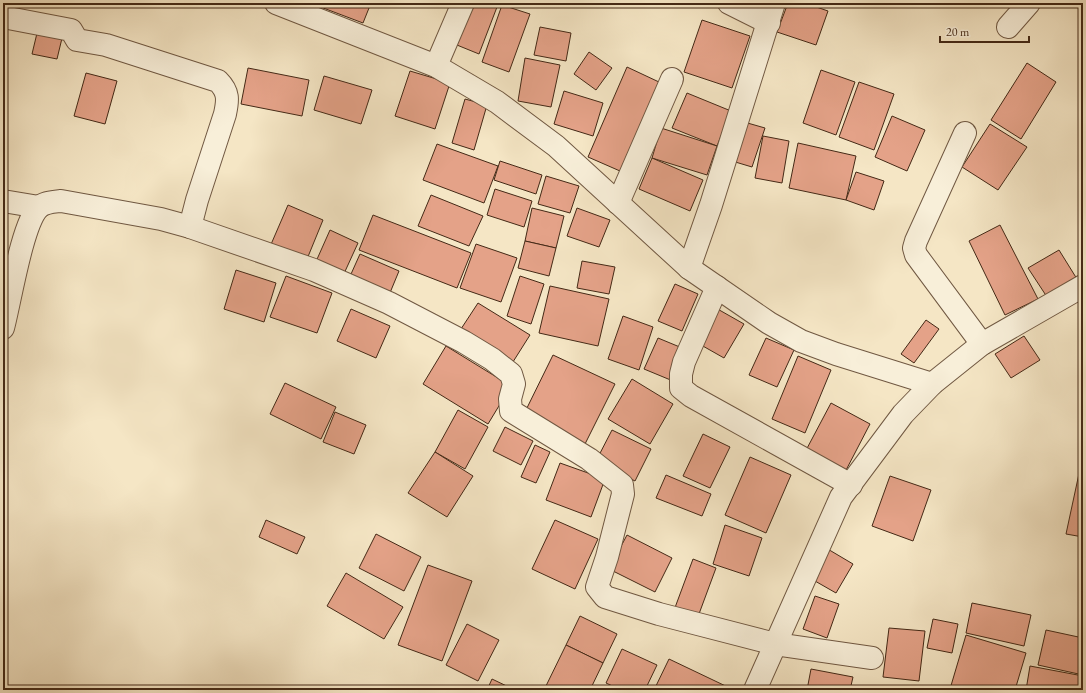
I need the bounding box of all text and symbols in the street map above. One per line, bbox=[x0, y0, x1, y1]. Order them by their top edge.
scale bar bbox=[940, 18, 1029, 44]
text: 20 m bbox=[946, 24, 970, 40]

